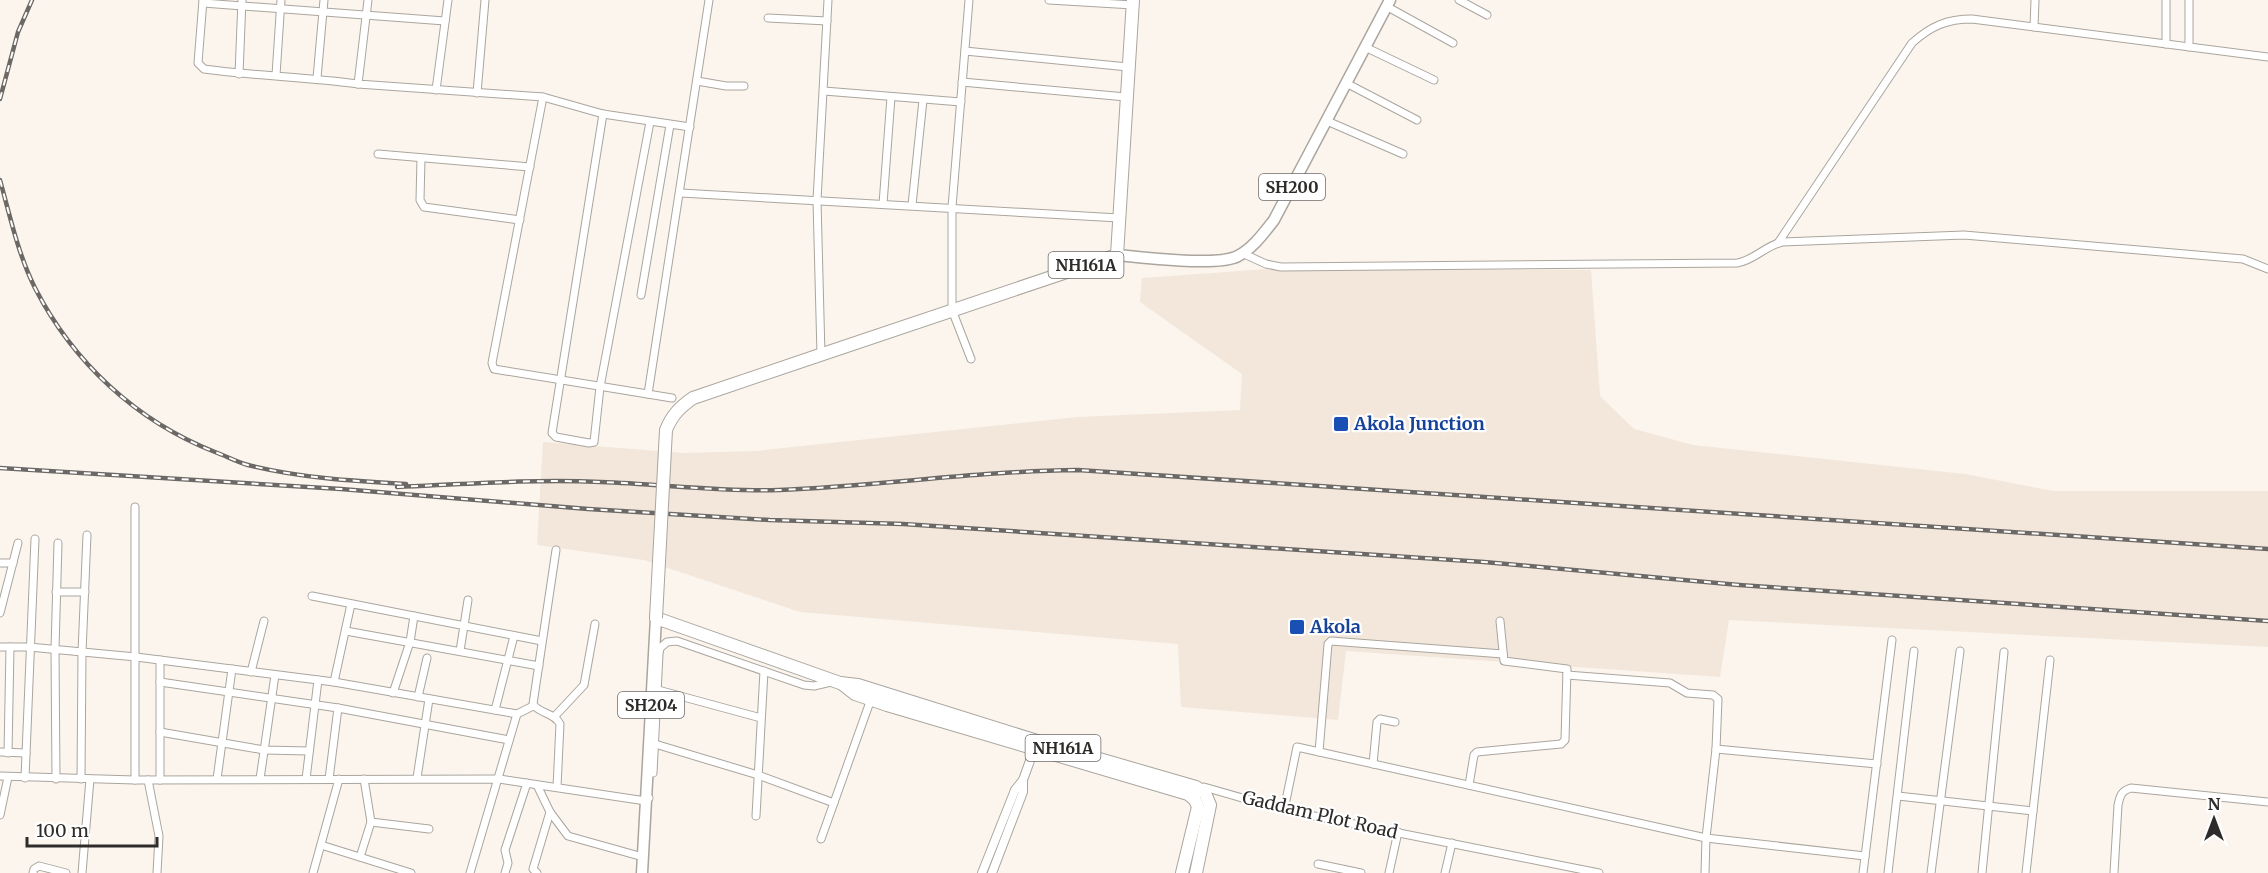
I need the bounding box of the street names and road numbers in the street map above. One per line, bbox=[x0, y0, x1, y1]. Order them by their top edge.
road number: SH200 bbox=[1259, 174, 1325, 200]
road number: NH161A bbox=[1048, 252, 1124, 278]
road number: SH204 bbox=[618, 692, 684, 718]
road number: NH161A bbox=[1026, 735, 1100, 761]
street label: Gaddam Plot Road bbox=[1240, 785, 1400, 844]

